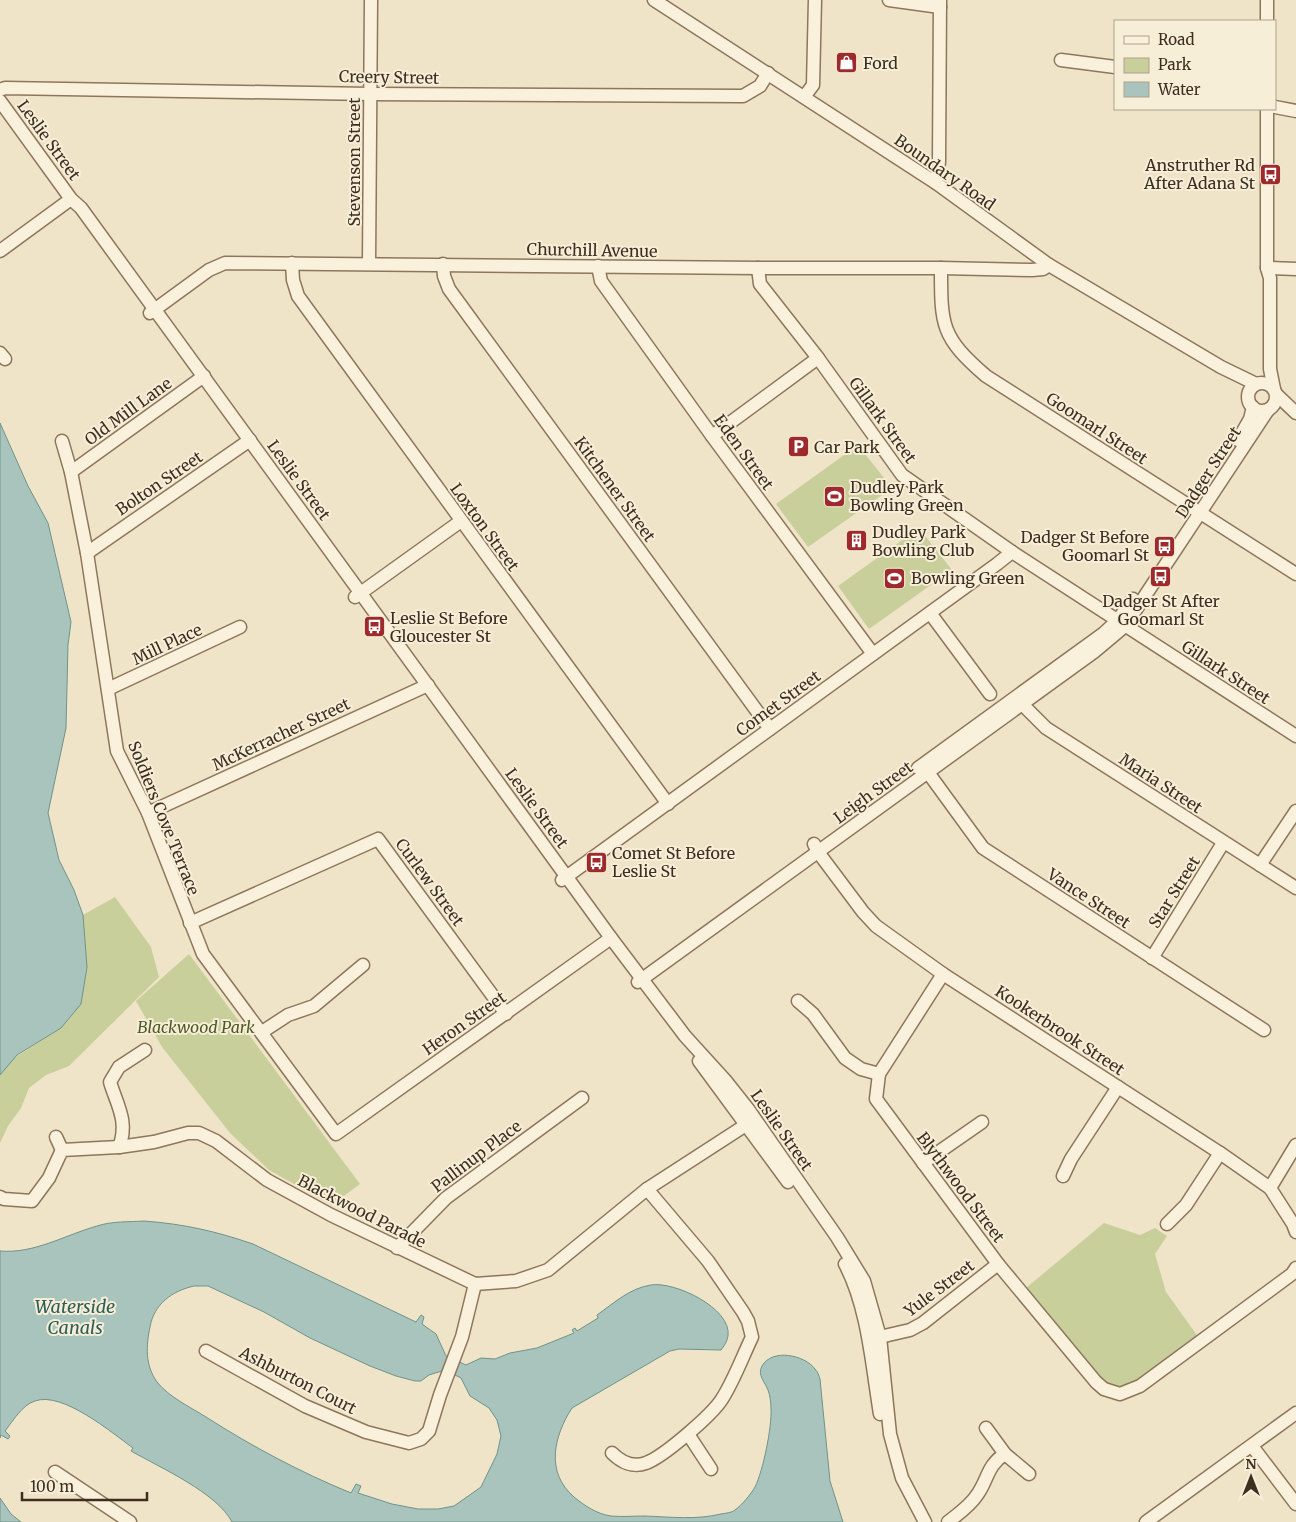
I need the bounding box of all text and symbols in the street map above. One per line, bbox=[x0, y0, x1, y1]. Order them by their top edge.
legend bbox=[1114, 20, 1276, 110]
text: Road bbox=[1158, 30, 1194, 49]
shop icon: Ford bbox=[835, 51, 859, 75]
place label: Ford bbox=[863, 53, 898, 73]
text: Park bbox=[1158, 55, 1192, 74]
street label: Creery Street bbox=[339, 66, 440, 88]
text: Water bbox=[1157, 80, 1201, 99]
street label: Leslie Street bbox=[13, 96, 85, 185]
street label: Stevenson Street bbox=[344, 97, 364, 227]
street label: Boundary Road bbox=[891, 130, 1000, 214]
place label: Anstruther Rd After Adana St bbox=[1143, 155, 1256, 193]
bus stop icon: Anstruther Rd After Adana St bbox=[1259, 162, 1283, 186]
street label: Churchill Avenue bbox=[526, 239, 658, 261]
street label: Old Mill Lane bbox=[81, 373, 175, 449]
street label: Gillark Street bbox=[845, 373, 921, 468]
street label: Goomarl Street bbox=[1043, 388, 1152, 469]
street label: Eden Street bbox=[710, 410, 779, 494]
street label: Dadger Street bbox=[1171, 422, 1245, 521]
street label: Kitchener Street bbox=[570, 433, 660, 546]
parking icon: Car Park bbox=[786, 435, 810, 459]
street label: Leslie Street bbox=[263, 436, 335, 525]
place label: Car Park bbox=[814, 437, 881, 457]
street label: Bolton Street bbox=[112, 446, 207, 519]
place label: Dudley Park Bowling Green bbox=[850, 477, 964, 515]
street label: Loxton Street bbox=[446, 479, 524, 576]
sports icon: Dudley Park Bowling Green bbox=[822, 484, 846, 508]
place label: Dudley Park Bowling Club bbox=[872, 522, 975, 560]
place label: Dadger St Before Goomarl St bbox=[1021, 527, 1150, 565]
building icon: Dudley Park Bowling Club bbox=[844, 529, 868, 553]
bus stop icon: Dadger St Before Goomarl St bbox=[1153, 534, 1177, 558]
bus stop icon: Dadger St After Goomarl St bbox=[1149, 565, 1173, 589]
sports icon: Bowling Green bbox=[883, 566, 907, 590]
place label: Bowling Green bbox=[911, 568, 1025, 588]
place label: Dadger St After Goomarl St bbox=[1102, 591, 1220, 629]
place label: Leslie St Before Gloucester St bbox=[390, 608, 508, 646]
bus stop icon: Leslie St Before Gloucester St bbox=[362, 615, 386, 639]
street label: Mill Place bbox=[129, 619, 205, 669]
street label: Gillark Street bbox=[1178, 636, 1275, 708]
street label: Comet Street bbox=[732, 665, 825, 740]
street label: McKerracher Street bbox=[209, 693, 354, 775]
street label: Soldiers Cove Terrace bbox=[124, 738, 204, 898]
street label: Maria Street bbox=[1116, 749, 1207, 818]
street label: Leigh Street bbox=[829, 756, 917, 827]
street label: Leslie Street bbox=[501, 764, 573, 853]
street label: Curlew Street bbox=[391, 834, 469, 930]
place label: Comet St Before Leslie St bbox=[612, 843, 735, 881]
bus stop icon: Comet St Before Leslie St bbox=[584, 850, 608, 874]
street label: Star Street bbox=[1144, 852, 1204, 932]
street label: Vance Street bbox=[1043, 863, 1135, 933]
street label: Kookerbrook Street bbox=[992, 981, 1129, 1080]
street label: Heron Street bbox=[418, 987, 510, 1059]
park label: Blackwood Park bbox=[137, 1017, 255, 1037]
street label: Leslie Street bbox=[747, 1086, 818, 1175]
street label: Pallinup Place bbox=[427, 1116, 525, 1196]
street label: Blythwood Street bbox=[913, 1128, 1010, 1247]
street label: Blackwood Parade bbox=[295, 1170, 429, 1252]
street label: Yule Street bbox=[899, 1255, 978, 1321]
water label: Waterside Canals bbox=[35, 1295, 115, 1339]
street label: Ashburton Court bbox=[235, 1341, 361, 1418]
north arrow bbox=[1226, 1452, 1276, 1502]
text: N bbox=[1245, 1455, 1257, 1473]
scale bar bbox=[22, 1470, 148, 1502]
text: 100 m bbox=[30, 1477, 74, 1496]

